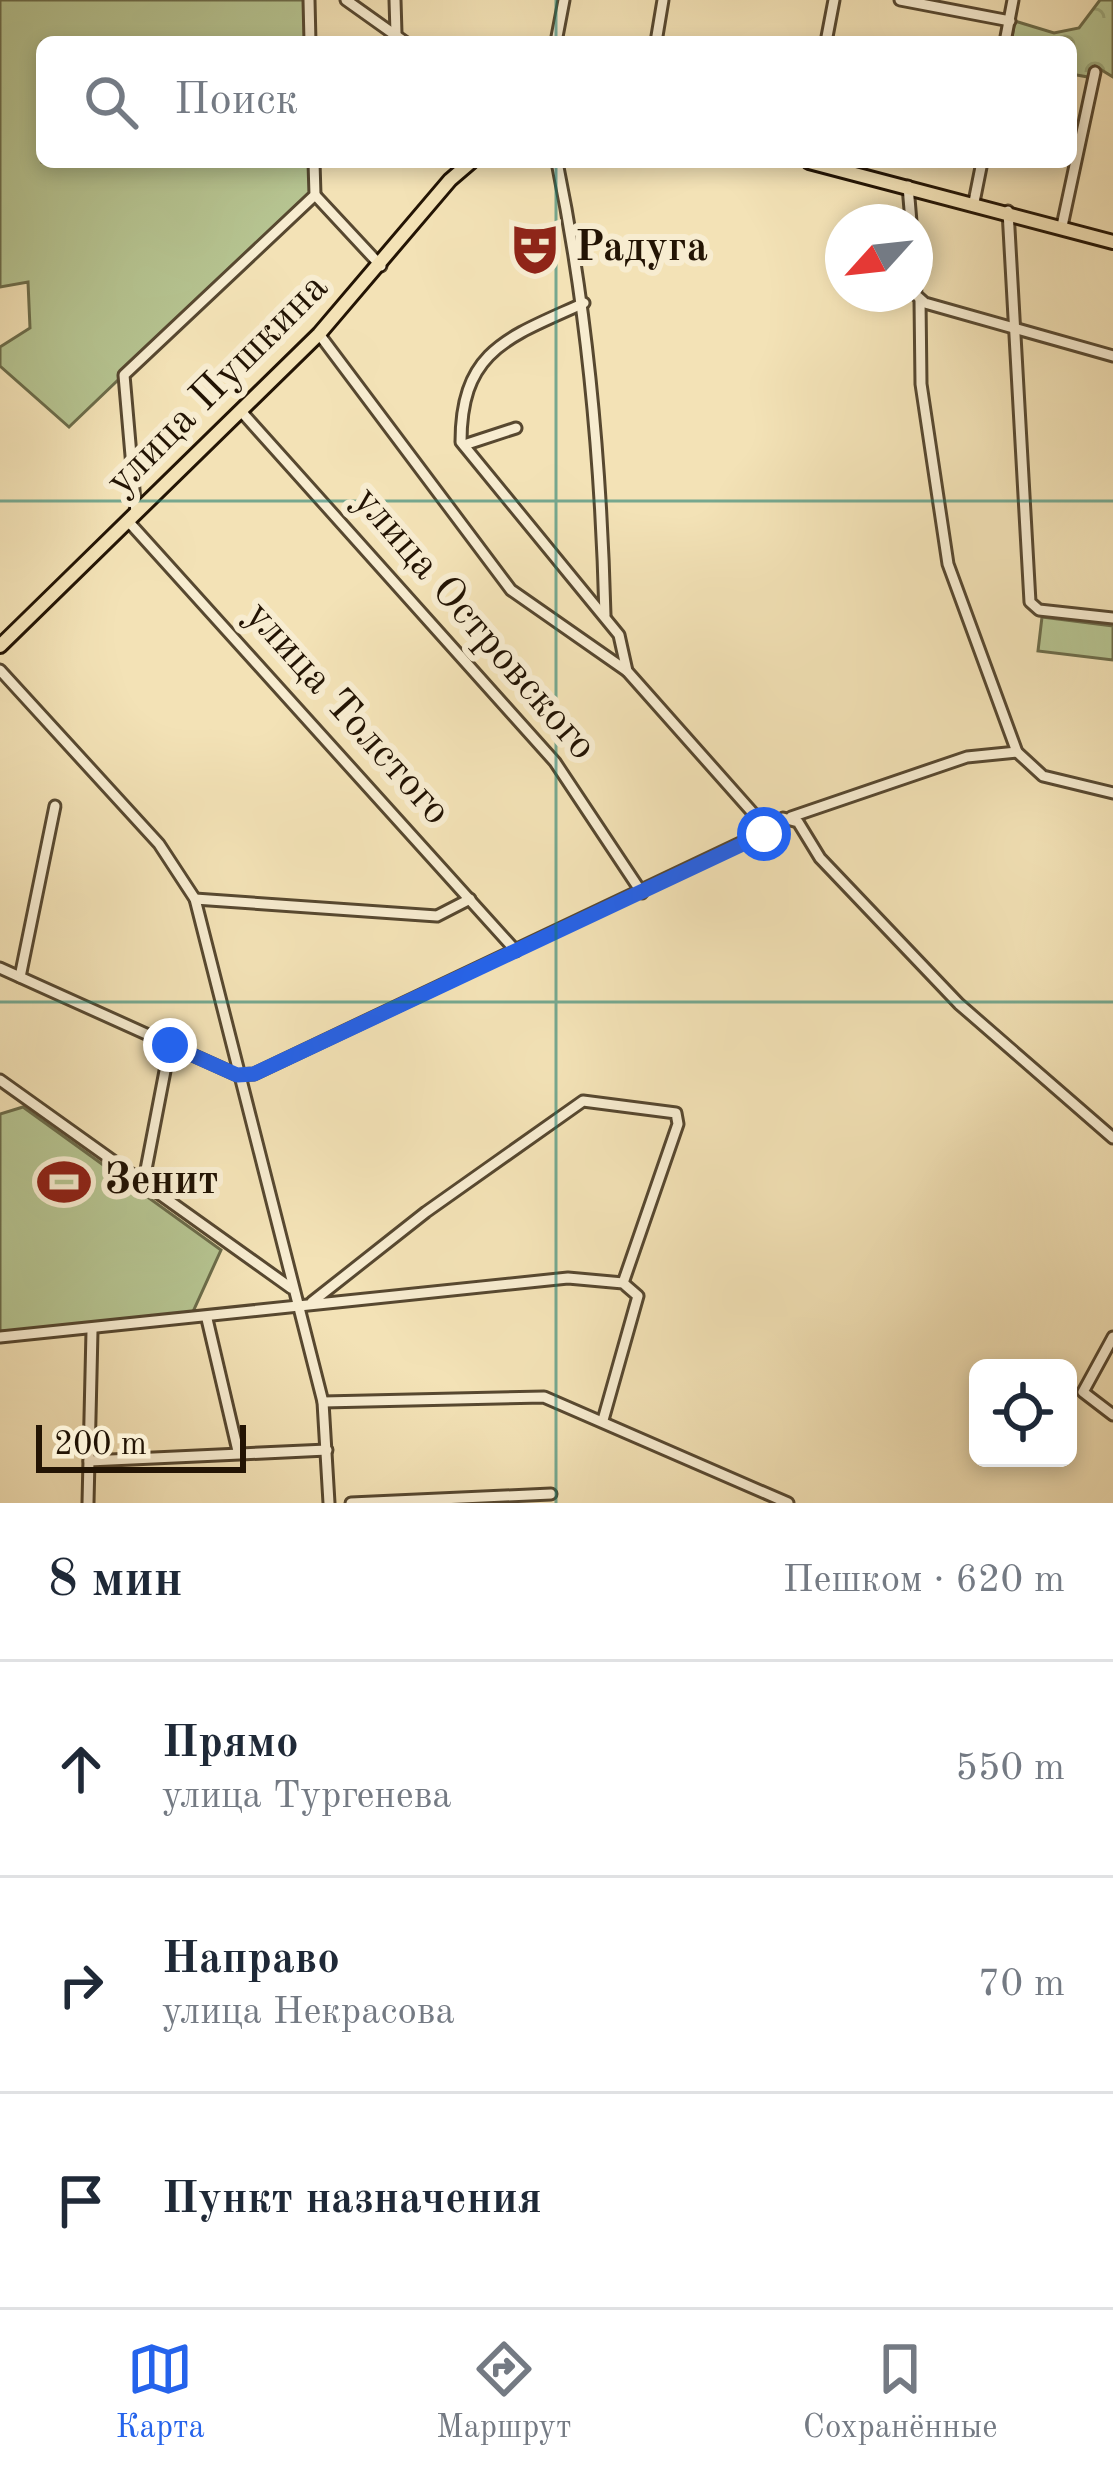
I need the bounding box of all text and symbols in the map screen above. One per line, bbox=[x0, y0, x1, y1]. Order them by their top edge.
search box bbox=[36, 36, 1077, 168]
icon: search bbox=[78, 69, 144, 135]
text: Поиск bbox=[174, 79, 298, 124]
north arrow bbox=[825, 204, 933, 312]
theatre icon: Радуга bbox=[506, 220, 564, 278]
place label: Радуга bbox=[575, 228, 708, 270]
street label: улица Пушкина bbox=[99, 266, 337, 504]
street label: улица Островского bbox=[344, 479, 604, 769]
street label: улица Толстого bbox=[236, 594, 458, 834]
route start bbox=[737, 807, 791, 861]
route end bbox=[143, 1018, 197, 1072]
sports icon: Зенит bbox=[35, 1153, 93, 1211]
place label: Зенит bbox=[104, 1160, 219, 1203]
map controls bbox=[969, 1359, 1077, 1467]
button: locate bbox=[969, 1359, 1077, 1467]
scale bar bbox=[36, 1419, 246, 1472]
text: 200 m bbox=[54, 1429, 147, 1462]
text: 8 мин bbox=[48, 1556, 183, 1607]
text: Пешком · 620 m bbox=[783, 1561, 1065, 1600]
text: Прямо bbox=[162, 1722, 299, 1767]
icon: ahead bbox=[48, 1736, 114, 1802]
text: 550 m bbox=[955, 1749, 1065, 1788]
text: улица Тургенева bbox=[162, 1777, 452, 1816]
text: Направо bbox=[162, 1938, 340, 1983]
icon: right bbox=[48, 1952, 114, 2018]
text: 70 m bbox=[978, 1965, 1065, 2004]
text: улица Некрасова bbox=[162, 1993, 455, 2032]
icon: arrive bbox=[48, 2168, 114, 2234]
text: Пункт назначения bbox=[162, 2178, 542, 2223]
tab: Карта bbox=[116, 2336, 205, 2449]
tab: Маршрут bbox=[436, 2336, 572, 2449]
tab: Сохранённые bbox=[803, 2336, 997, 2449]

